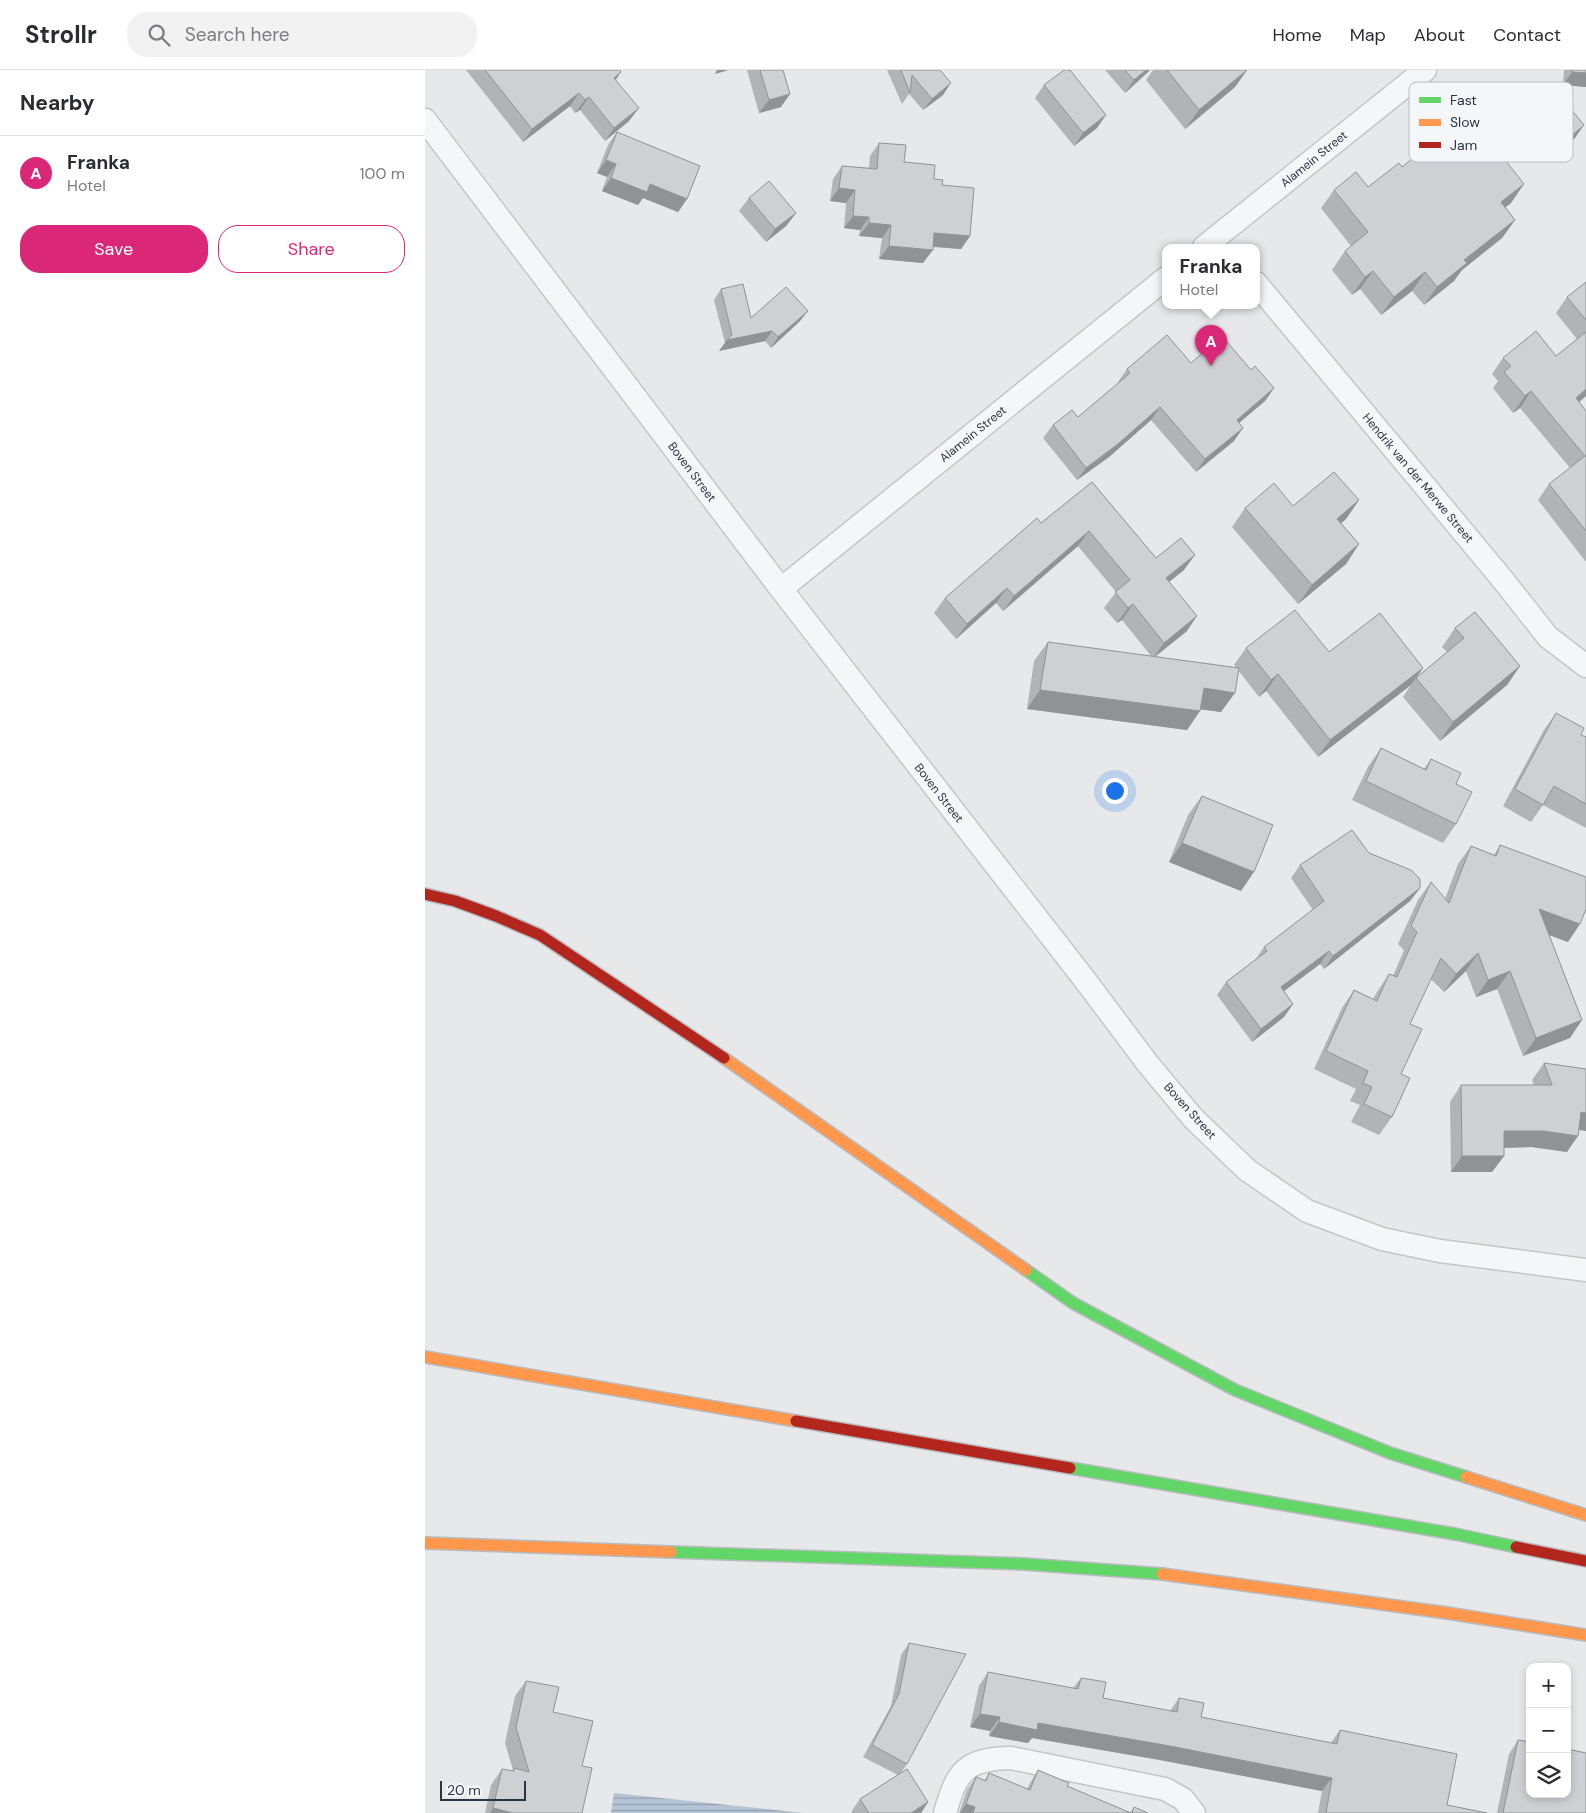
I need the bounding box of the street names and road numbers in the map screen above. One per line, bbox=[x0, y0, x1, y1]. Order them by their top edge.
street label: Alamein Street bbox=[1277, 127, 1351, 191]
street label: Alamein Street bbox=[936, 402, 1010, 466]
street label: Hendrik van der Merwe Street bbox=[1359, 410, 1477, 547]
street label: Boven Street bbox=[664, 439, 720, 505]
street label: Boven Street bbox=[911, 760, 967, 826]
street label: Boven Street bbox=[1160, 1079, 1220, 1143]

